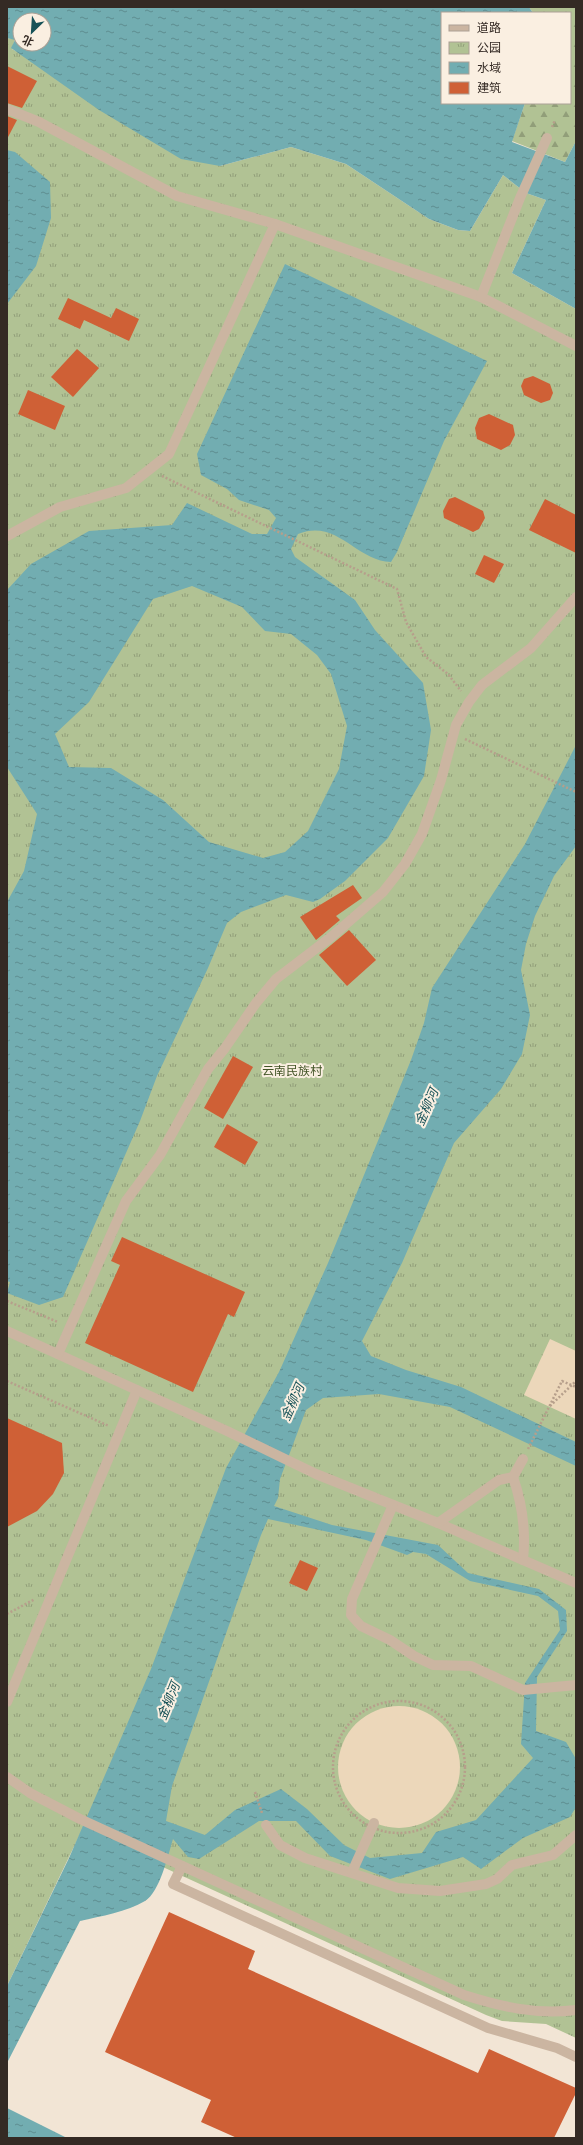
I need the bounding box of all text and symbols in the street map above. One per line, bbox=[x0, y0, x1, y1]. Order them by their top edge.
north arrow bbox=[12, 12, 52, 52]
legend bbox=[441, 12, 571, 104]
text: 道路 bbox=[477, 19, 501, 37]
text: 北 bbox=[19, 31, 36, 51]
text: 公园 bbox=[477, 39, 501, 57]
text: 水域 bbox=[477, 59, 501, 77]
text: 建筑 bbox=[477, 79, 501, 97]
park label: 云南民族村 bbox=[262, 1062, 323, 1080]
water label: 金柳河 bbox=[410, 1083, 444, 1129]
water label: 金柳河 bbox=[276, 1378, 310, 1424]
water label: 金柳河 bbox=[152, 1677, 186, 1723]

